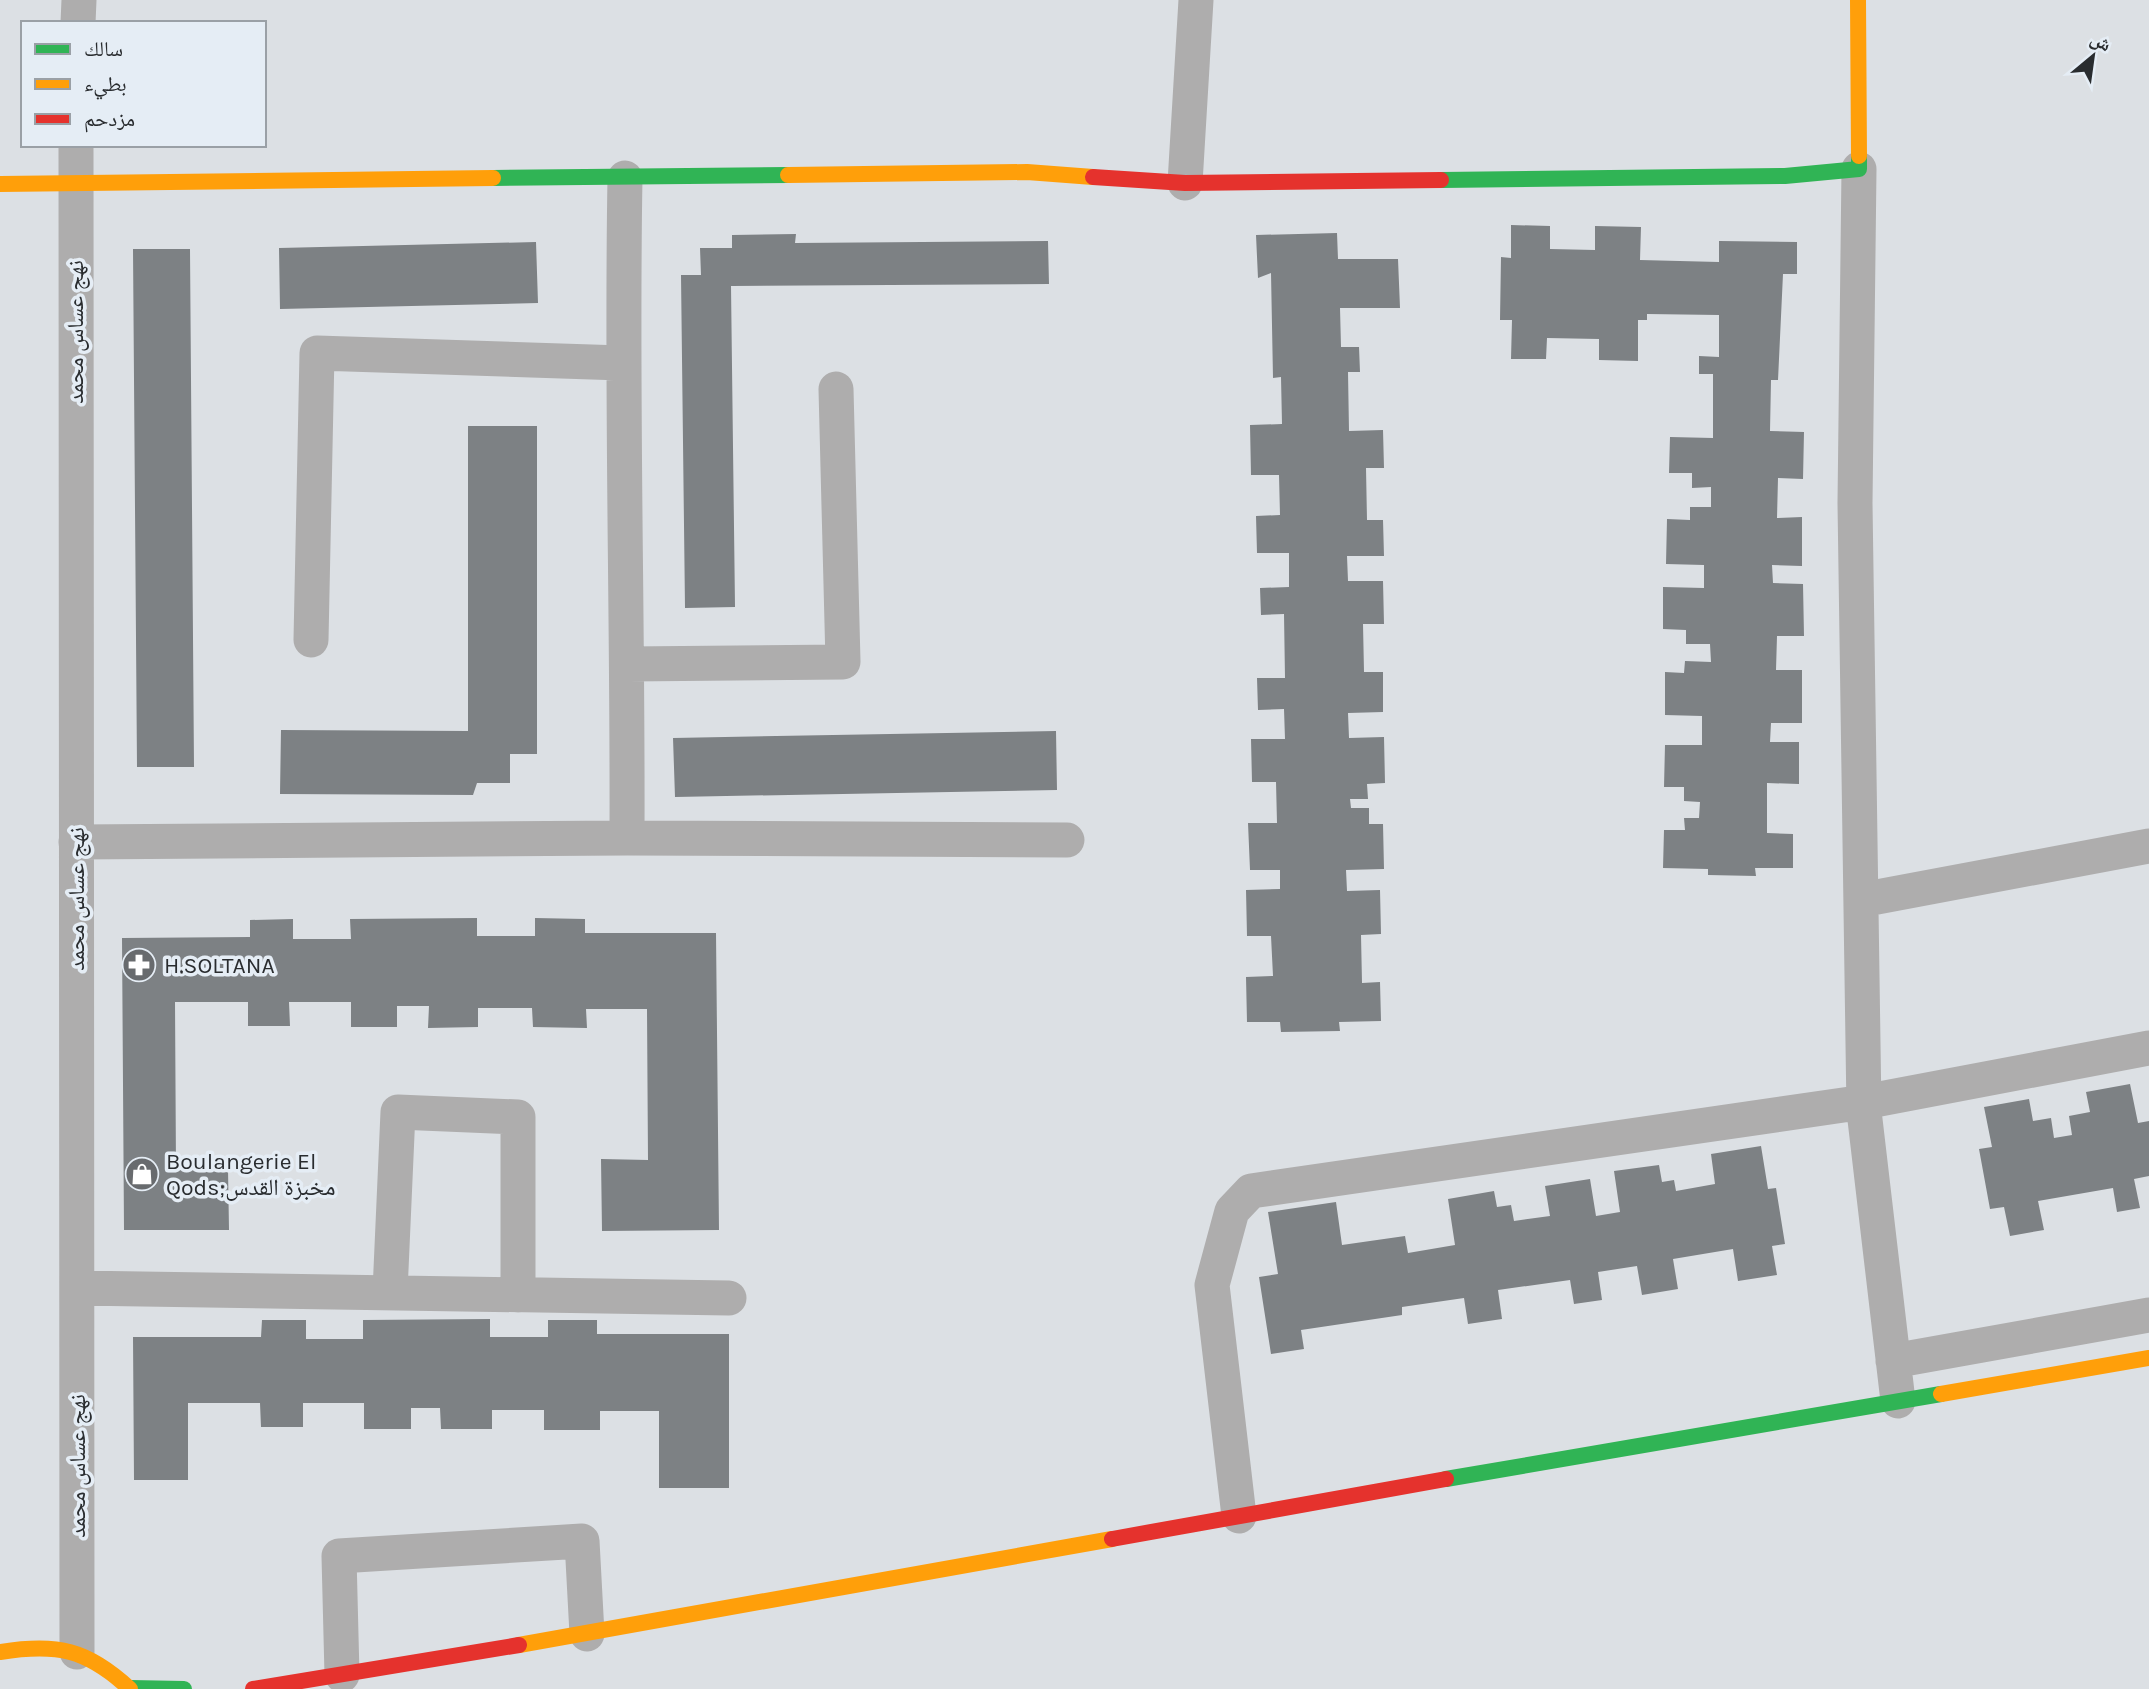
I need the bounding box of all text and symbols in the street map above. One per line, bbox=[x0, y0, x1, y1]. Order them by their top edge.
legend bbox=[21, 21, 266, 147]
north arrow bbox=[2058, 21, 2128, 91]
text: ش bbox=[2087, 27, 2115, 57]
text: سالك bbox=[84, 37, 123, 61]
text: بطيء bbox=[84, 72, 127, 100]
text: مزدحم bbox=[84, 107, 135, 133]
street label: نهج عساس محمد bbox=[62, 260, 90, 404]
street label: نهج عساس محمد bbox=[63, 827, 91, 971]
pharmacy icon: H.SOLTANA bbox=[120, 946, 158, 984]
place label: H.SOLTANA bbox=[164, 952, 275, 979]
place label: Boulangerie El Qods;مخبزة القدس bbox=[166, 1148, 335, 1201]
shop icon: Boulangerie El Qods;مخبزة القدس bbox=[123, 1155, 161, 1193]
street label: نهج عساس محمد bbox=[64, 1394, 92, 1538]

